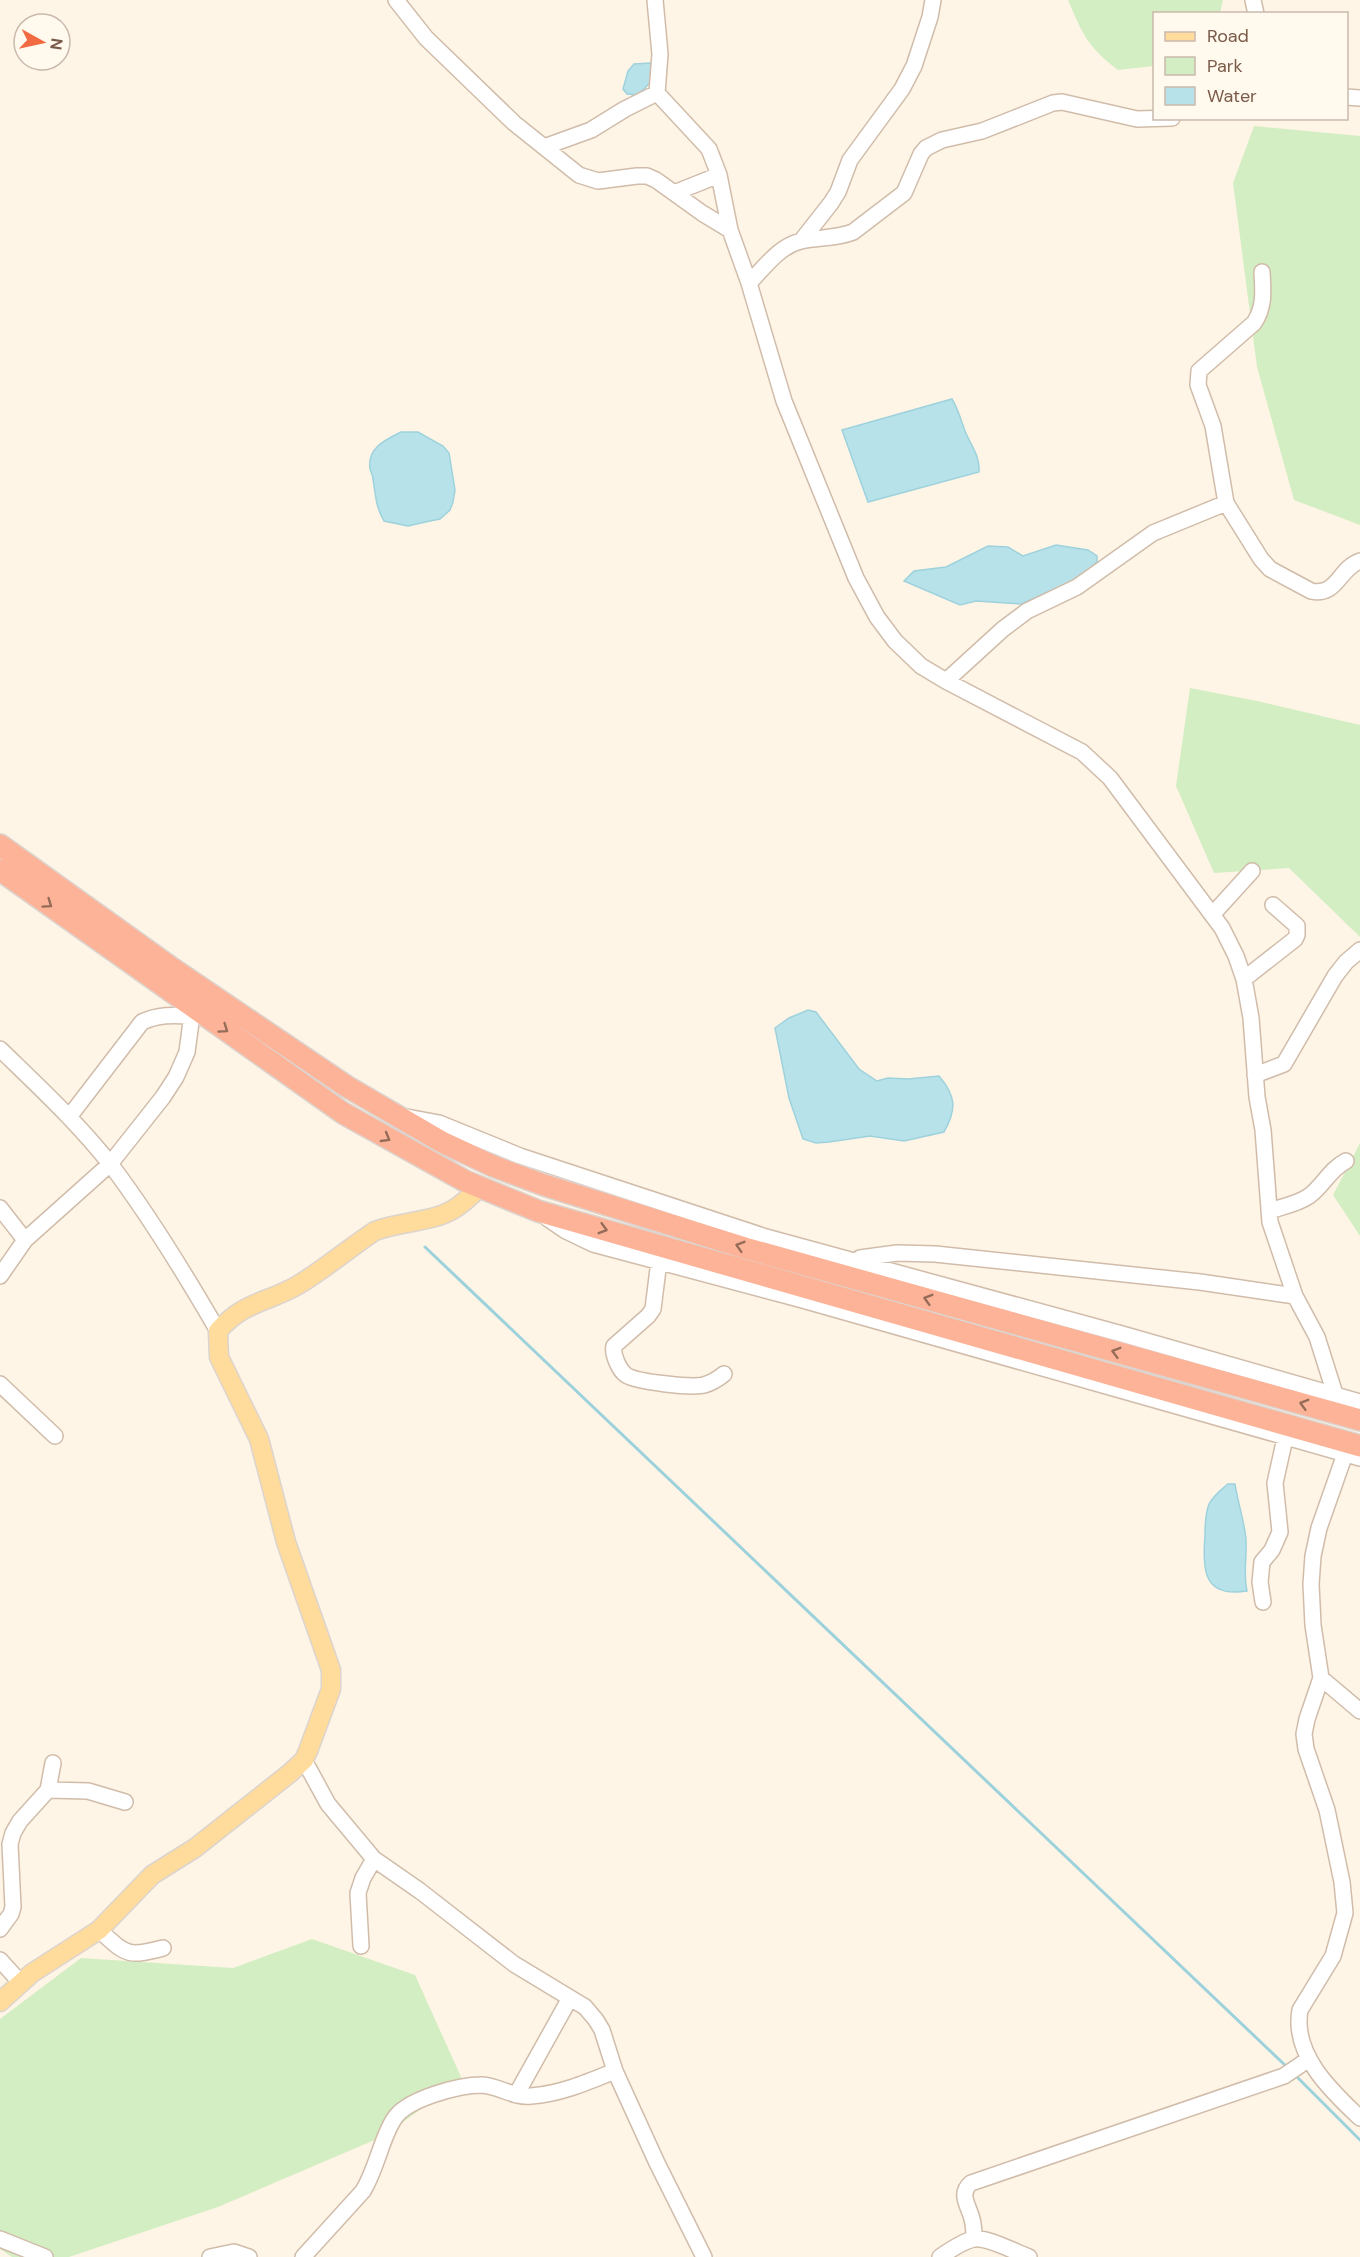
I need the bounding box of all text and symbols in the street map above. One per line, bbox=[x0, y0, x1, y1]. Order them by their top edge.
north arrow bbox=[12, 12, 72, 72]
legend bbox=[1153, 12, 1348, 120]
text: Road bbox=[1207, 24, 1249, 48]
text: N bbox=[45, 37, 68, 51]
text: Park bbox=[1207, 54, 1243, 78]
text: Water bbox=[1207, 84, 1257, 108]
one-way arrow bbox=[41, 897, 52, 908]
one-way arrow bbox=[217, 1022, 228, 1033]
one-way arrow bbox=[379, 1131, 390, 1142]
one-way arrow bbox=[597, 1222, 608, 1234]
one-way arrow bbox=[736, 1241, 746, 1253]
one-way arrow bbox=[923, 1294, 934, 1306]
one-way arrow bbox=[1111, 1347, 1122, 1359]
one-way arrow bbox=[1299, 1399, 1309, 1412]

